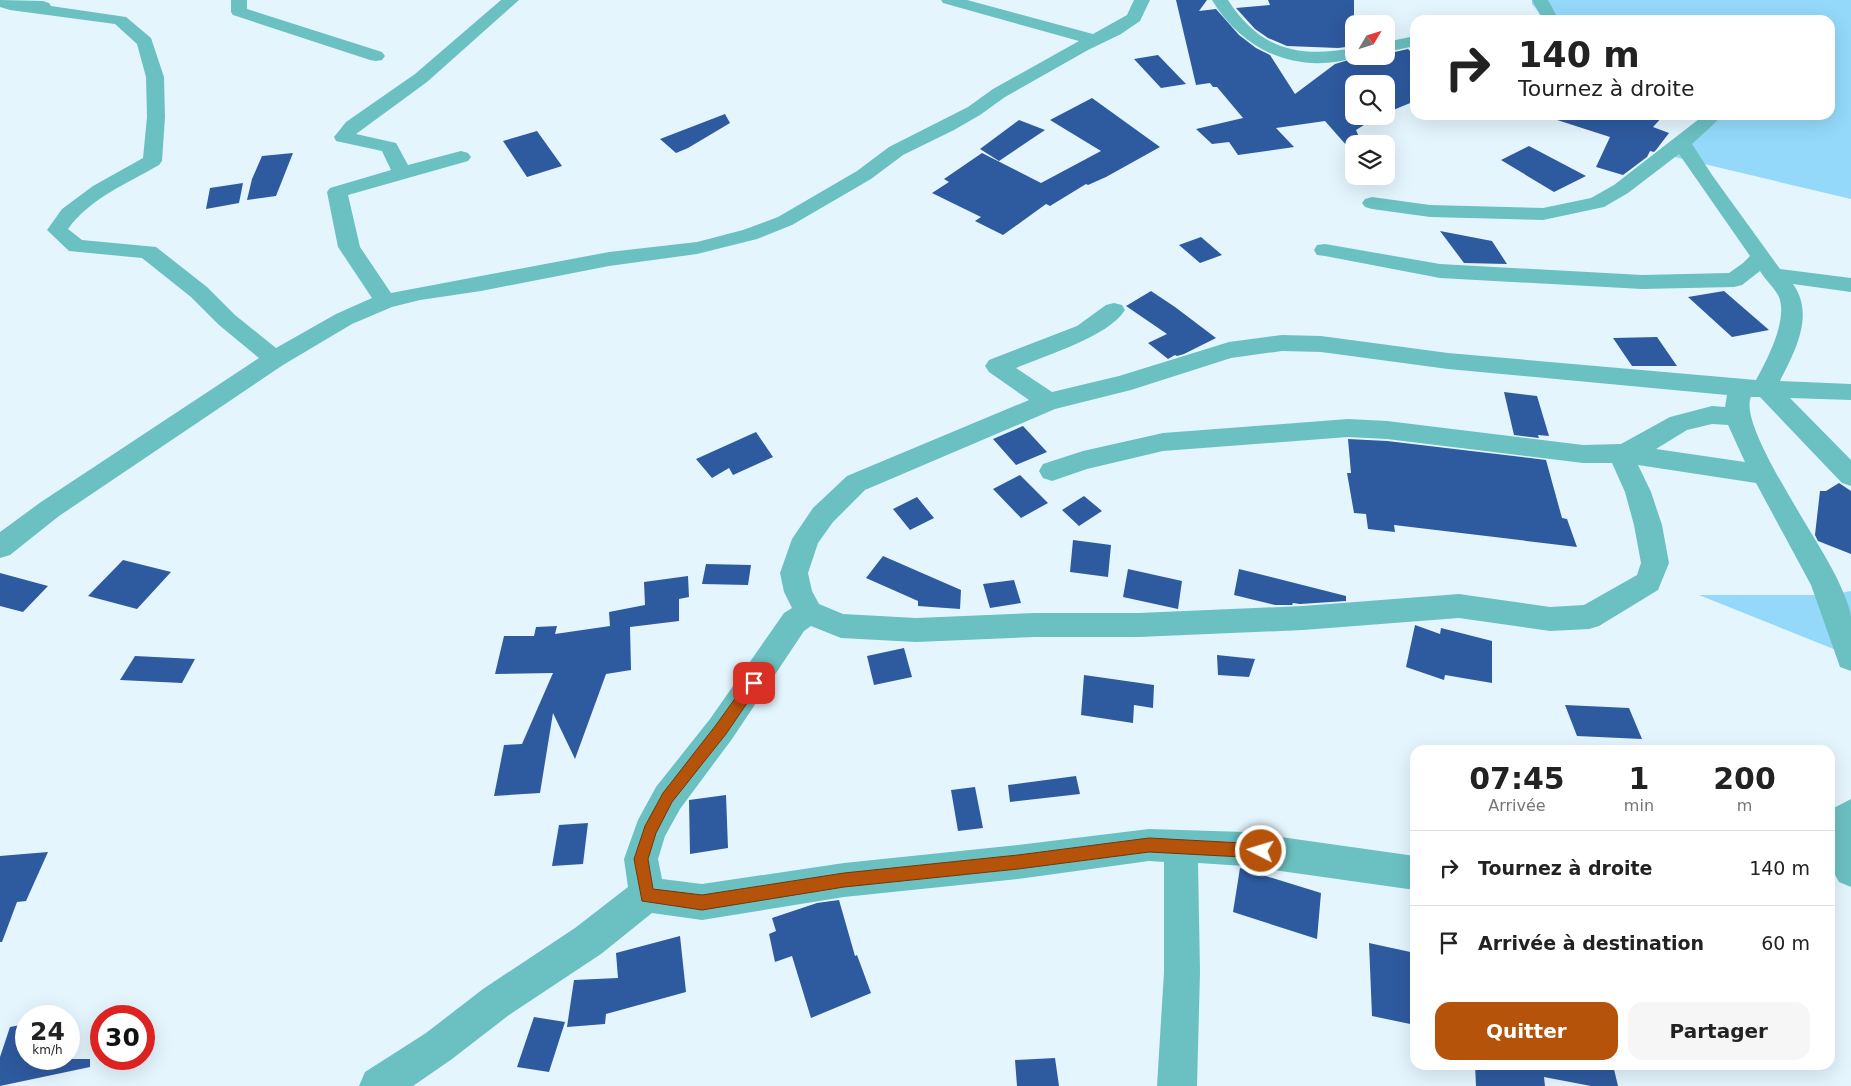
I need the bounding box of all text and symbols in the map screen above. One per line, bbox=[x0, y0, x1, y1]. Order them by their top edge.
north arrow bbox=[1345, 15, 1395, 65]
map controls bbox=[1345, 15, 1395, 185]
icon: right bbox=[1435, 35, 1500, 100]
text: 140 m bbox=[1518, 35, 1640, 75]
button: search bbox=[1345, 75, 1395, 125]
text: Tournez à droite bbox=[1518, 76, 1695, 101]
button: layers bbox=[1345, 135, 1395, 185]
pin bbox=[733, 662, 775, 704]
icon: arrive bbox=[740, 669, 768, 697]
text: 07:45 bbox=[1469, 761, 1565, 796]
text: 1 bbox=[1628, 761, 1649, 796]
text: 200 bbox=[1713, 761, 1776, 796]
text: Arrivée bbox=[1488, 796, 1546, 815]
text: min bbox=[1624, 796, 1654, 815]
text: m bbox=[1737, 796, 1752, 815]
position arrow bbox=[1234, 824, 1286, 876]
icon: right bbox=[1435, 854, 1463, 882]
text: Tournez à droite bbox=[1478, 857, 1652, 879]
text: 140 m bbox=[1749, 857, 1810, 879]
icon: arrive bbox=[1435, 929, 1463, 957]
text: Arrivée à destination bbox=[1478, 932, 1704, 954]
text: 60 m bbox=[1761, 932, 1810, 954]
button: Quitter bbox=[1435, 1002, 1618, 1060]
button: Partager bbox=[1628, 1002, 1810, 1060]
speed limit sign: 30 bbox=[90, 1005, 155, 1070]
text: 24 bbox=[30, 1017, 65, 1046]
text: km/h bbox=[32, 1043, 63, 1057]

